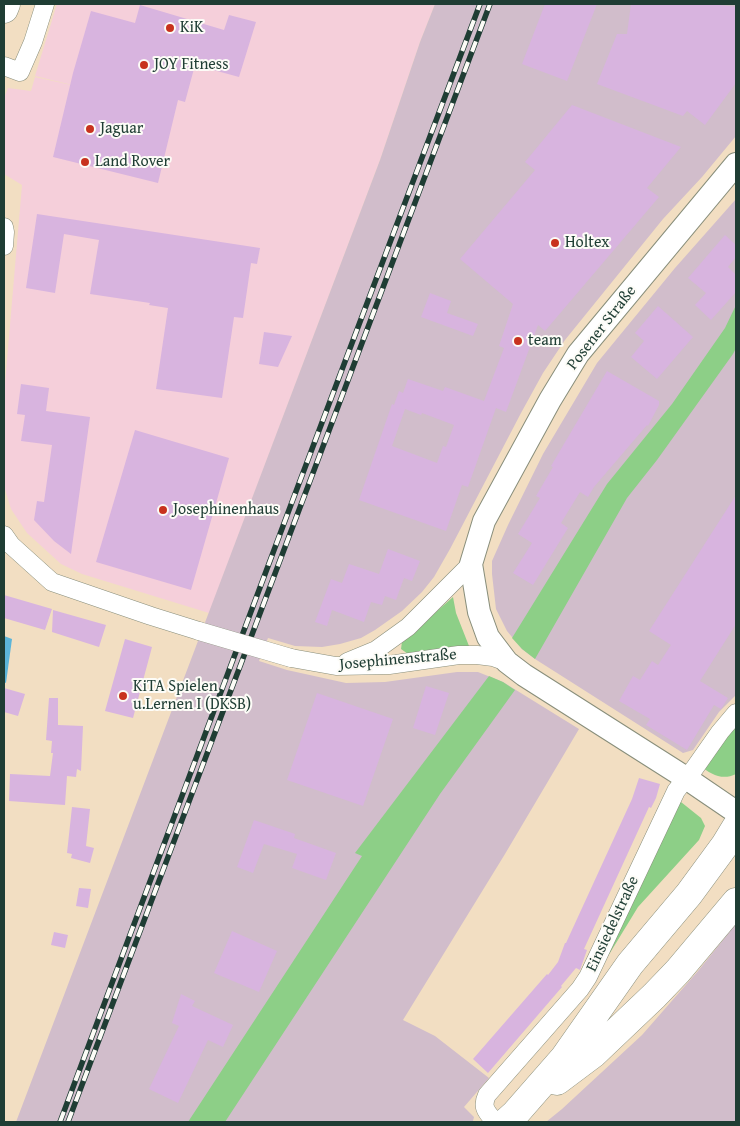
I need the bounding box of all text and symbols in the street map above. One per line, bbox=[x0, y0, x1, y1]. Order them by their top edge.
place label: KiK bbox=[180, 18, 203, 38]
marker: KiK bbox=[164, 22, 176, 34]
place label: JOY Fitness bbox=[154, 55, 229, 75]
marker: JOY Fitness bbox=[138, 59, 150, 71]
place label: Jaguar bbox=[100, 119, 143, 139]
marker: Jaguar bbox=[84, 123, 96, 135]
place label: Land Rover bbox=[95, 152, 170, 172]
marker: Land Rover bbox=[79, 156, 91, 168]
place label: Holtex bbox=[565, 233, 609, 253]
marker: Holtex bbox=[549, 237, 561, 249]
street label: Posener Straße bbox=[563, 282, 641, 374]
place label: team bbox=[528, 331, 562, 351]
marker: team bbox=[512, 335, 524, 347]
place label: Josephinenhaus bbox=[173, 500, 279, 520]
marker: Josephinenhaus bbox=[157, 504, 169, 516]
street label: Josephinenstraße bbox=[339, 645, 457, 675]
place label: KiTA Spielen u.Lernen I (DKSB) bbox=[133, 677, 251, 715]
marker: KiTA Spielen u.Lernen I (DKSB) bbox=[117, 690, 129, 702]
street label: Einsiedelstraße bbox=[582, 873, 644, 975]

